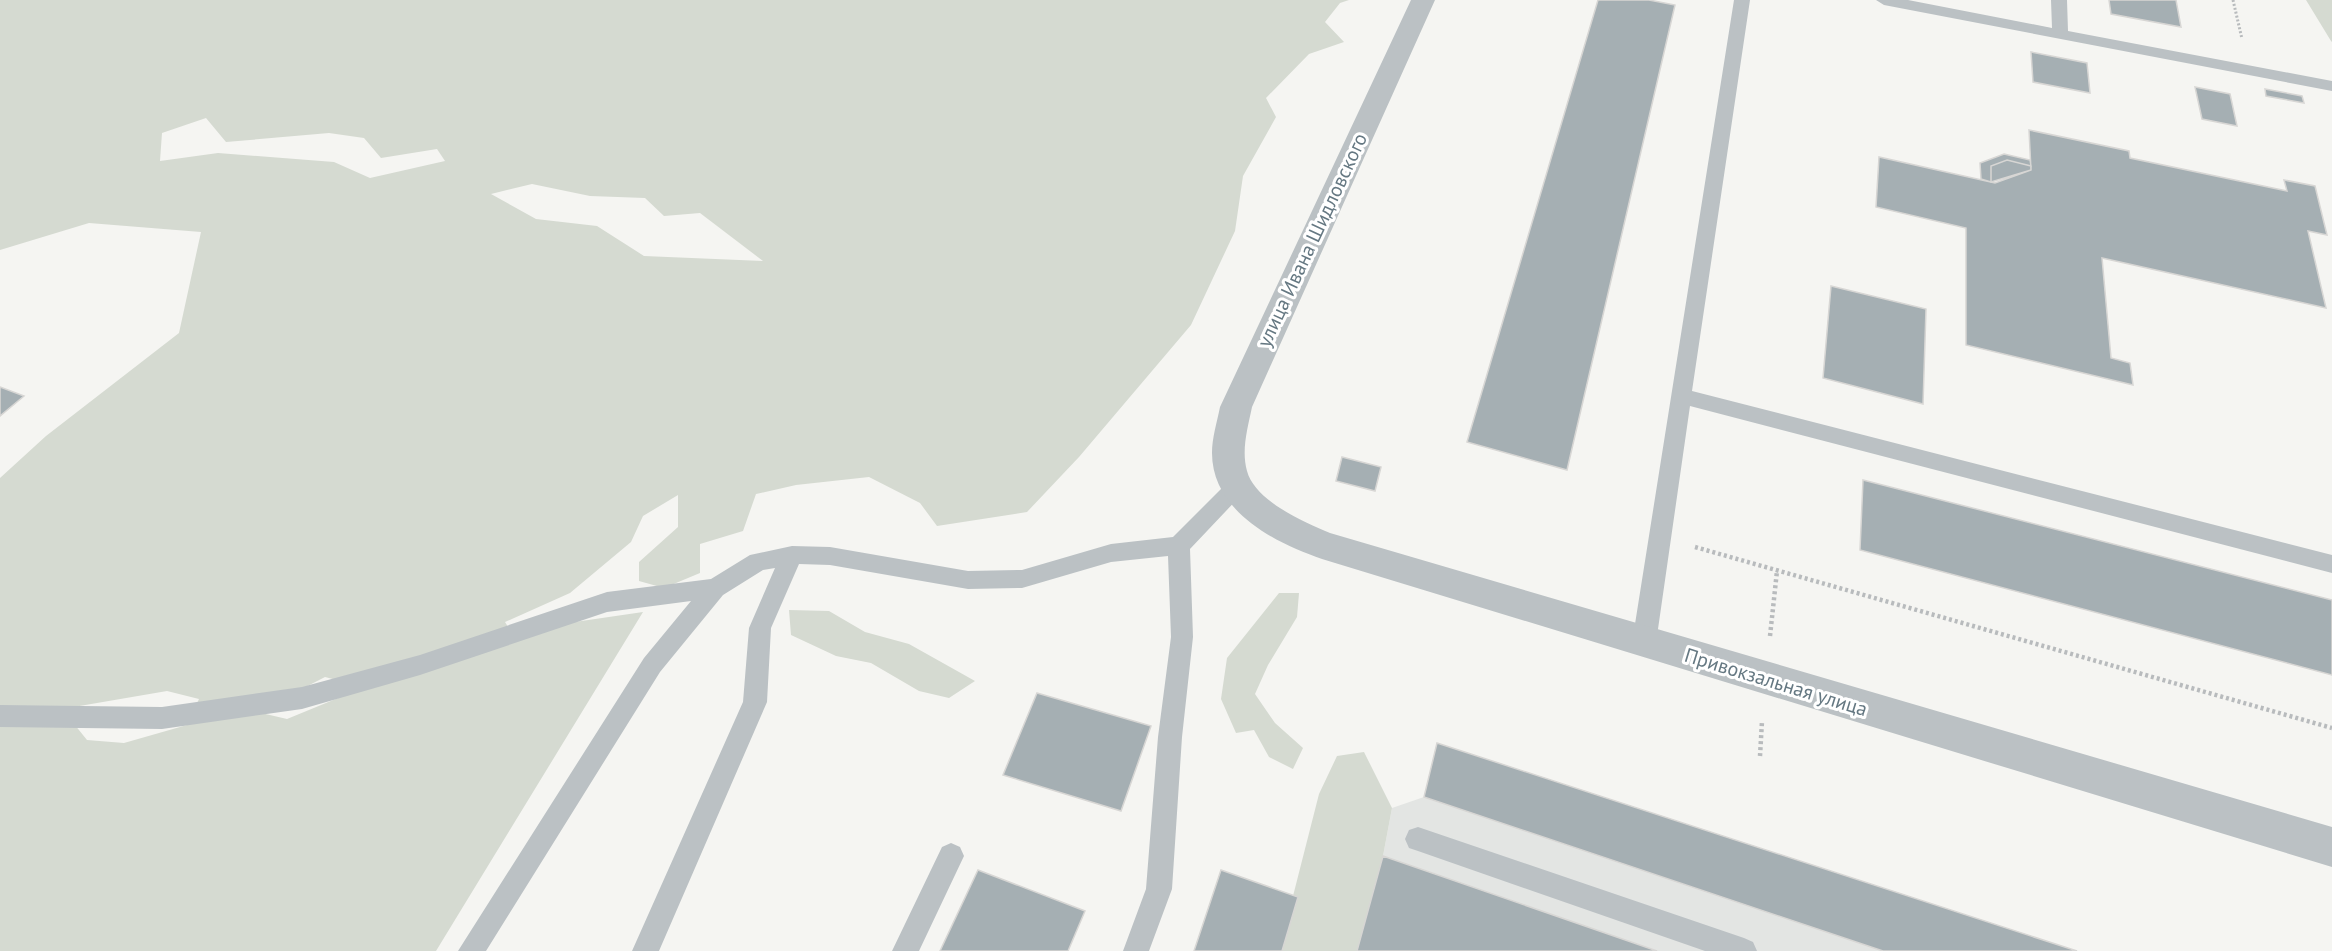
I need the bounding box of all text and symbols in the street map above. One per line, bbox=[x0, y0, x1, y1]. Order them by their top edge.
street label: улица Ивана Шидловского bbox=[1251, 129, 1373, 351]
street label: Привокзальная улица bbox=[1681, 642, 1871, 722]

